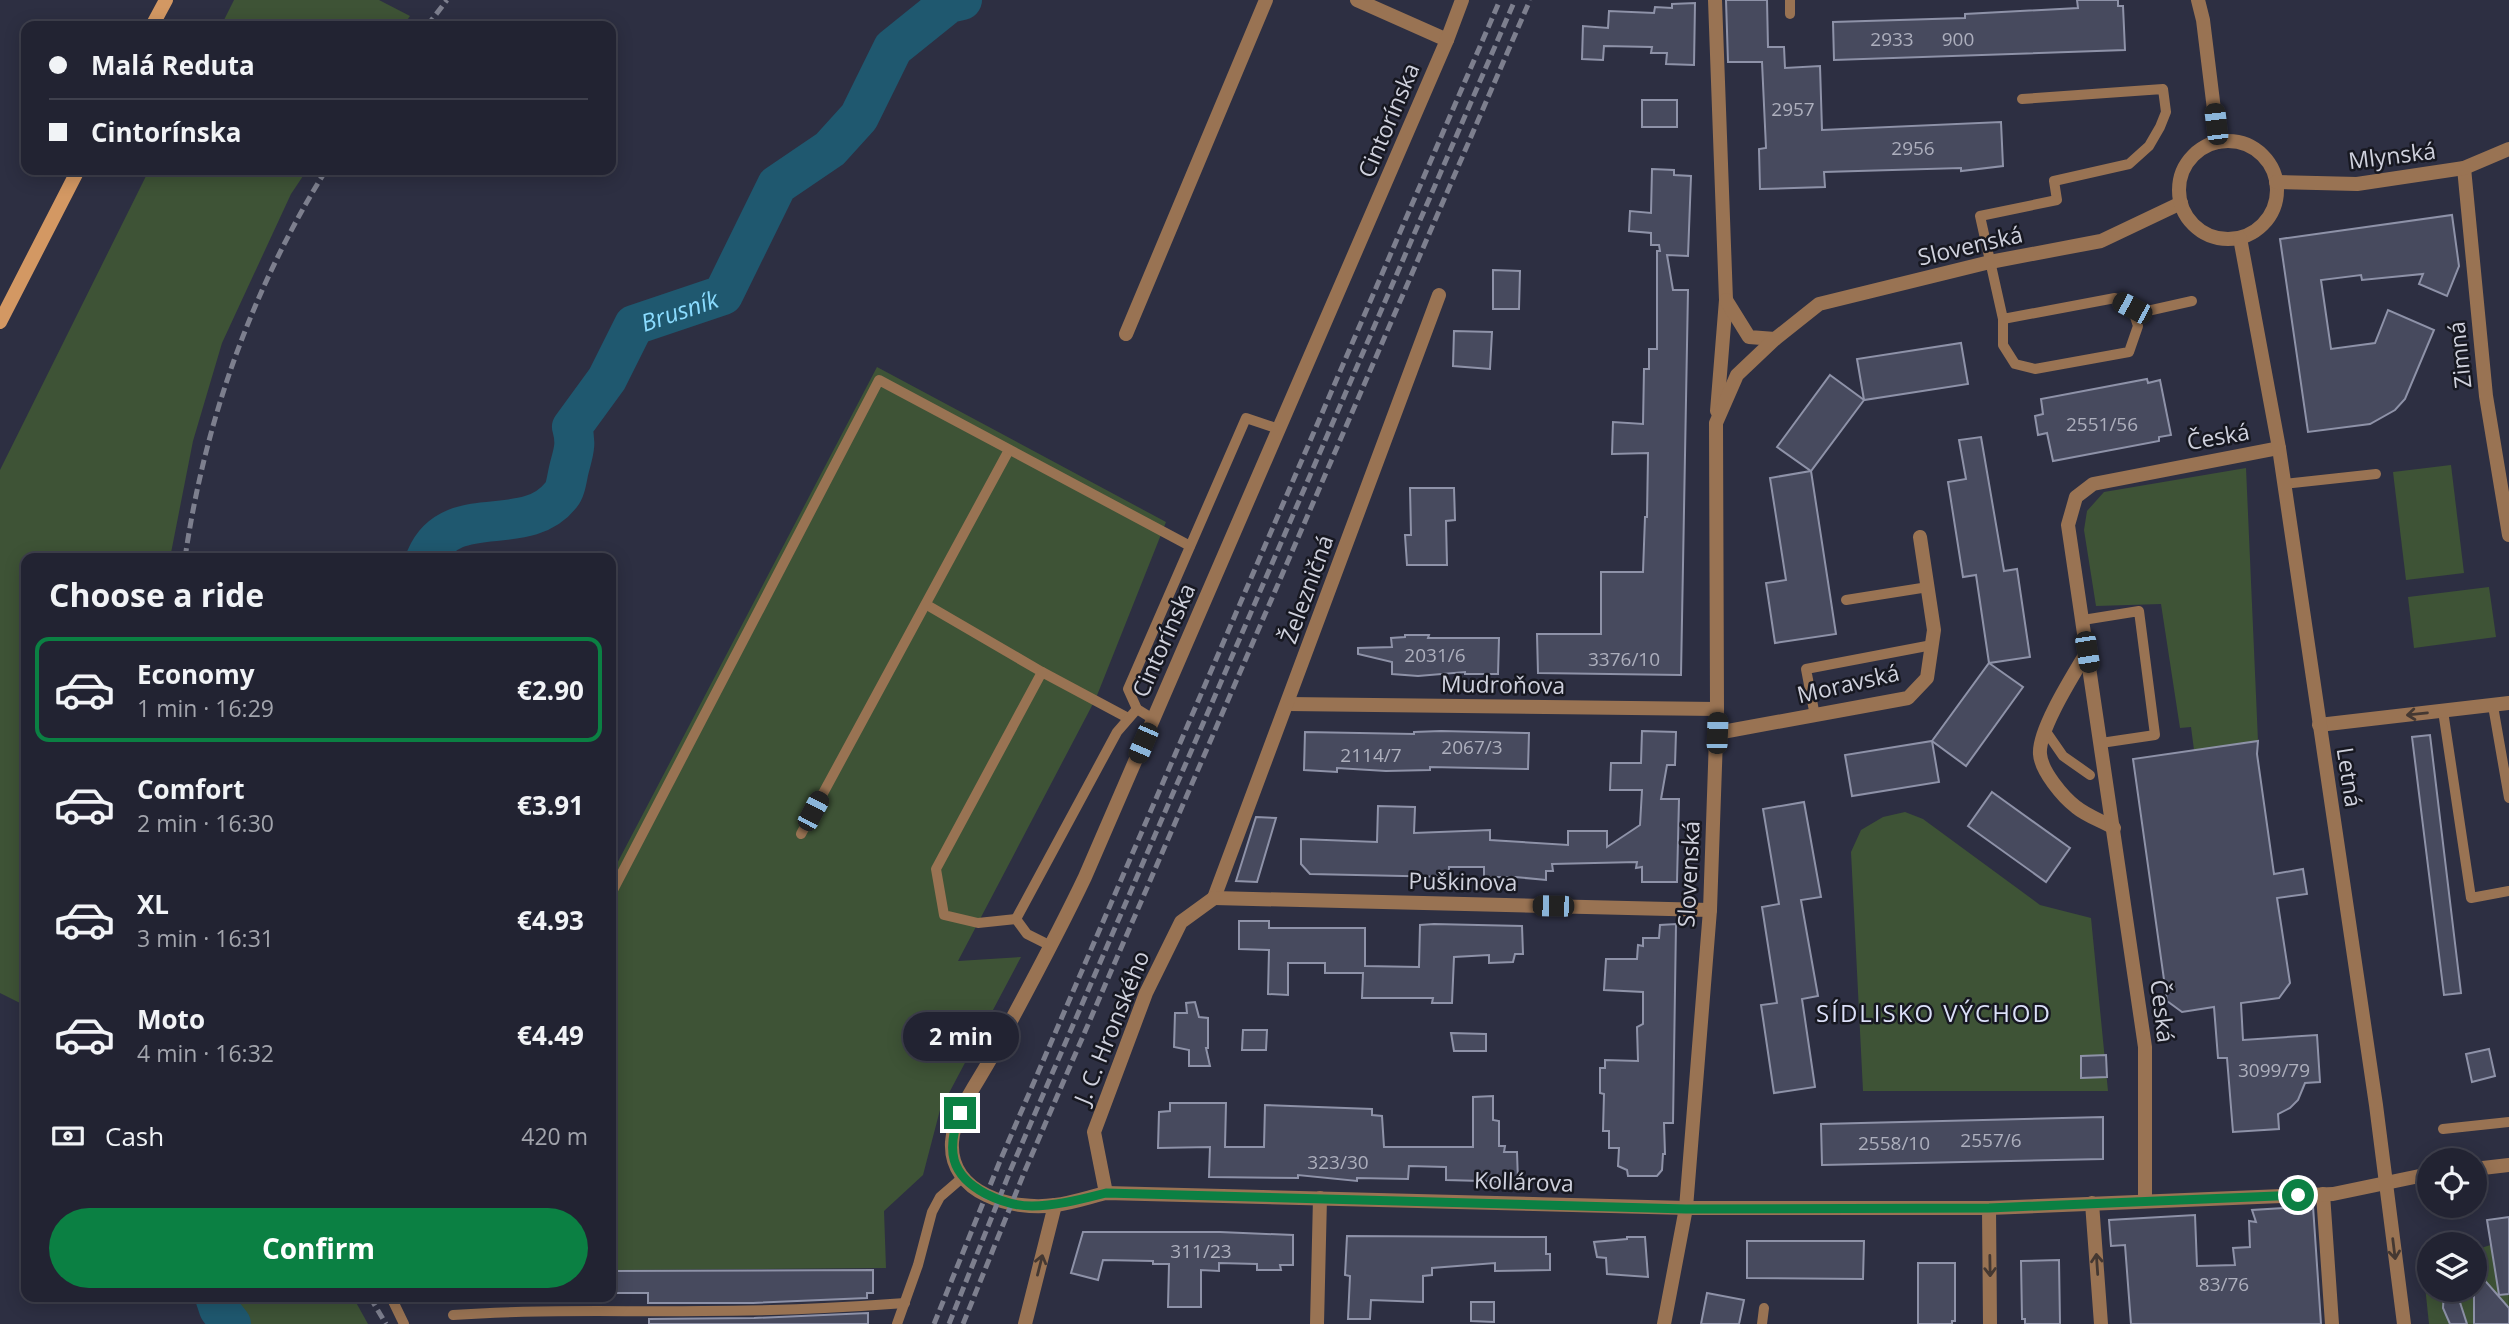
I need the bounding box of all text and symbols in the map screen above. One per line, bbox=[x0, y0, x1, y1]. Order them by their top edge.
house number: 2933 bbox=[1870, 26, 1914, 52]
house number: 900 bbox=[1942, 26, 1974, 52]
text: Malá Reduta bbox=[91, 47, 255, 83]
street label: Cintorínska bbox=[1350, 58, 1426, 182]
house number: 2957 bbox=[1771, 96, 1815, 122]
car bbox=[2204, 102, 2229, 146]
text: Cintorínska bbox=[91, 114, 242, 150]
street label: Mlynská bbox=[2346, 134, 2438, 176]
house number: 2956 bbox=[1891, 135, 1935, 161]
street label: Slovenská bbox=[1914, 217, 2026, 273]
water label: Brusník bbox=[636, 281, 723, 338]
car bbox=[2109, 289, 2156, 327]
street label: Zimná bbox=[2440, 320, 2478, 390]
house number: 2551/56 bbox=[2066, 411, 2138, 437]
street label: Česká bbox=[2184, 415, 2252, 457]
street label: Železničná bbox=[1272, 530, 1340, 648]
text: Choose a ride bbox=[49, 573, 264, 616]
street label: Cintorínska bbox=[1124, 578, 1202, 702]
car bbox=[2074, 630, 2101, 674]
house number: 2031/6 bbox=[1404, 642, 1466, 668]
house number: 3376/10 bbox=[1588, 646, 1660, 672]
text: Economy bbox=[137, 656, 255, 692]
street label: Moravská bbox=[1794, 656, 1902, 710]
icon: car bbox=[53, 658, 116, 721]
street label: Mudroňova bbox=[1441, 667, 1565, 701]
text: €2.90 bbox=[517, 672, 584, 708]
text: 1 min · 16:29 bbox=[137, 692, 274, 724]
one-way arrow bbox=[2406, 708, 2429, 721]
car bbox=[1706, 712, 1729, 754]
car bbox=[1126, 720, 1161, 766]
house number: 2067/3 bbox=[1441, 734, 1503, 760]
house number: 2114/7 bbox=[1340, 742, 1402, 768]
street label: Letná bbox=[2330, 745, 2370, 809]
text: Comfort bbox=[137, 771, 244, 807]
icon: car bbox=[53, 773, 116, 836]
text: €3.91 bbox=[517, 787, 584, 823]
car bbox=[794, 788, 833, 834]
text: 2 min · 16:30 bbox=[137, 807, 274, 839]
street label: Slovenská bbox=[1669, 820, 1707, 928]
street label: Puškinova bbox=[1408, 864, 1518, 898]
text: XL bbox=[137, 886, 169, 922]
icon: car bbox=[53, 888, 116, 951]
car bbox=[1532, 895, 1575, 917]
text: €4.93 bbox=[517, 902, 584, 938]
text: 3 min · 16:31 bbox=[137, 922, 274, 954]
street label: J. C. Hronského bbox=[1065, 945, 1156, 1110]
street label: Česká bbox=[2143, 978, 2183, 1044]
district label: SÍDLISKO VÝCHOD bbox=[1816, 996, 2052, 1029]
text: Moto bbox=[137, 1001, 205, 1037]
icon: car bbox=[53, 1003, 116, 1066]
callout: 2 min bbox=[902, 1012, 1018, 1060]
text: €4.49 bbox=[517, 1017, 584, 1053]
text: 2 min bbox=[929, 1020, 993, 1052]
text: 4 min · 16:32 bbox=[137, 1037, 274, 1069]
house number: 3099/79 bbox=[2238, 1057, 2310, 1083]
route end bbox=[944, 1097, 976, 1129]
icon: cash bbox=[49, 1117, 87, 1155]
text: Cash bbox=[105, 1118, 164, 1154]
text: 420 m bbox=[521, 1120, 588, 1152]
house number: 2557/6 bbox=[1960, 1127, 2022, 1153]
house number: 2558/10 bbox=[1858, 1130, 1930, 1156]
map controls bbox=[2417, 1148, 2487, 1302]
button: locate bbox=[2417, 1148, 2487, 1218]
house number: 323/30 bbox=[1307, 1149, 1369, 1175]
street label: Kollárova bbox=[1474, 1163, 1574, 1199]
route start bbox=[2282, 1179, 2314, 1211]
button: Confirm bbox=[49, 1208, 588, 1288]
button: layers bbox=[2417, 1232, 2487, 1302]
one-way arrow bbox=[2387, 1237, 2400, 1260]
house number: 311/23 bbox=[1170, 1238, 1232, 1264]
one-way arrow bbox=[2090, 1253, 2103, 1276]
one-way arrow bbox=[1034, 1254, 1047, 1276]
one-way arrow bbox=[1983, 1254, 1997, 1277]
house number: 83/76 bbox=[2199, 1271, 2249, 1297]

